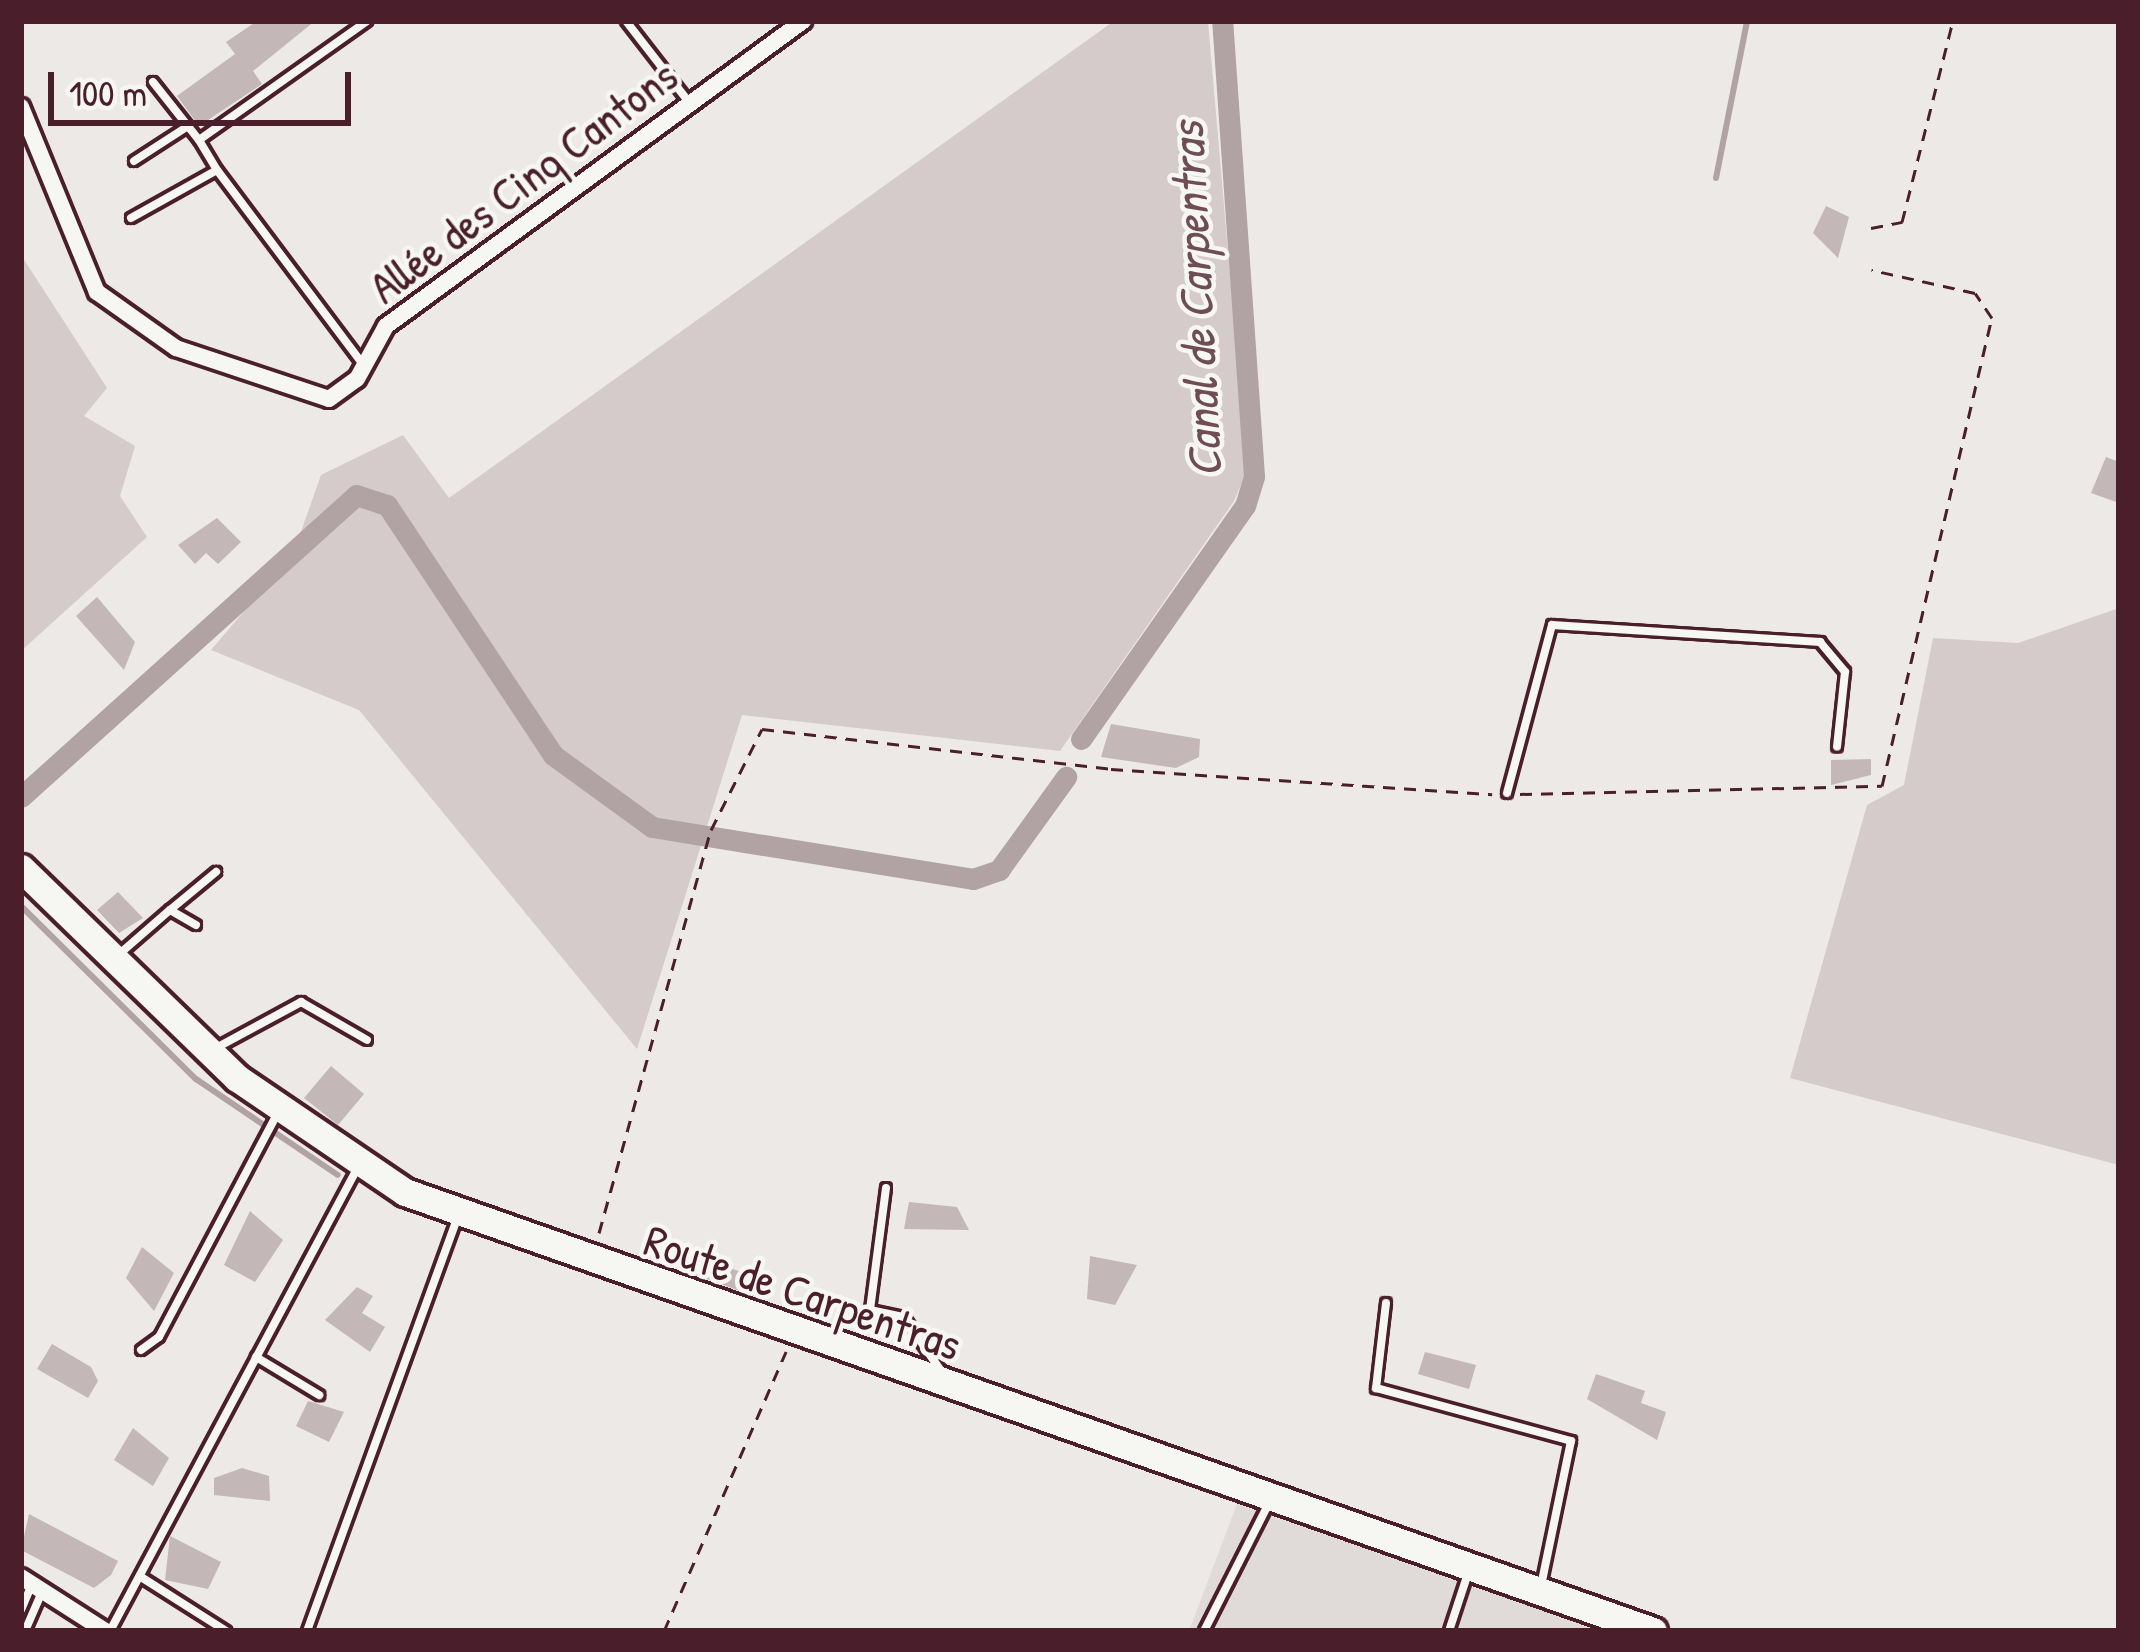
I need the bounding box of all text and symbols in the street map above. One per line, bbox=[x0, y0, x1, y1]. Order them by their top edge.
scale bar bbox=[54, 48, 357, 122]
street label: Allée des Cinq Cantons bbox=[359, 48, 687, 314]
text: 100 m bbox=[69, 68, 147, 117]
water label: Canal de Carpentras bbox=[1157, 121, 1233, 479]
street label: Route de Carpentras bbox=[638, 1213, 968, 1371]

